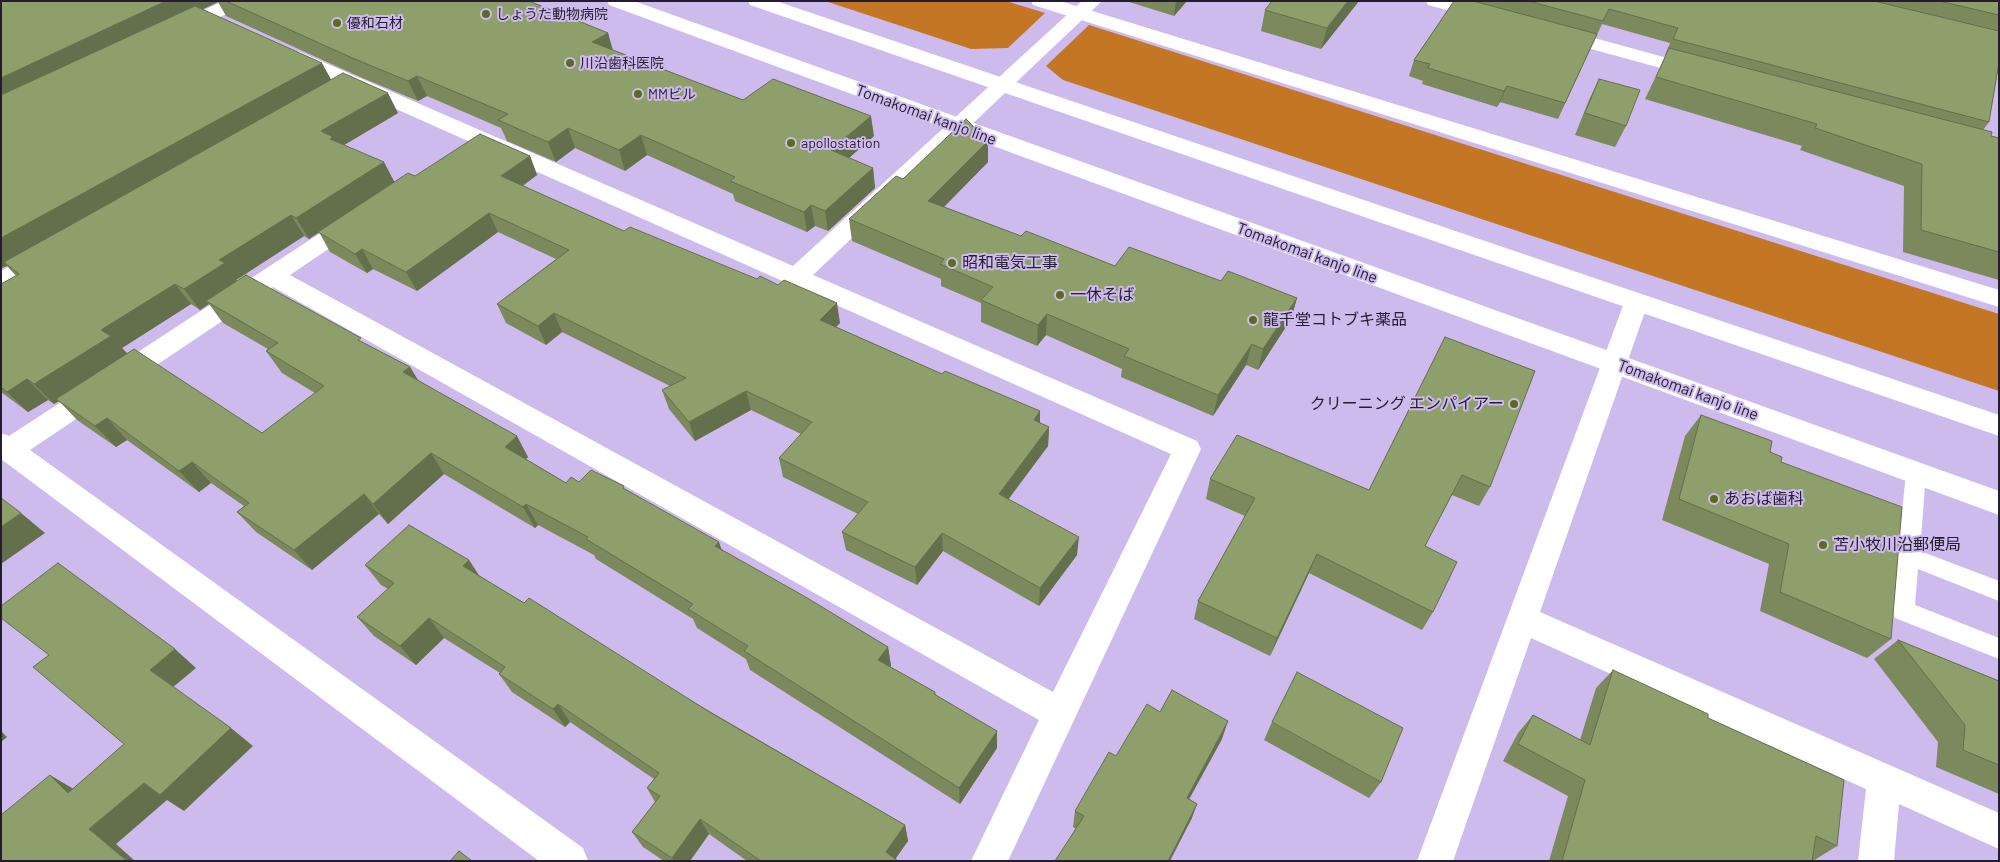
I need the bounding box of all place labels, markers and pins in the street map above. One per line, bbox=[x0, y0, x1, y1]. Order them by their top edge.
place label: しょうた動物病院 bbox=[496, 6, 608, 22]
marker: しょうた動物病院 bbox=[480, 8, 492, 20]
place label: 優和石材 bbox=[347, 15, 403, 31]
marker: 優和石材 bbox=[331, 17, 343, 29]
place label: 川沿歯科医院 bbox=[580, 55, 664, 71]
marker: 川沿歯科医院 bbox=[564, 57, 576, 69]
place label: MMビル bbox=[648, 86, 696, 102]
marker: MMビル bbox=[632, 88, 644, 100]
place label: apollostation bbox=[801, 135, 880, 151]
marker: apollostation bbox=[785, 137, 797, 149]
place label: 昭和電気工事 bbox=[962, 253, 1058, 273]
marker: 昭和電気工事 bbox=[946, 257, 958, 269]
place label: 一休そば bbox=[1070, 285, 1134, 305]
marker: 一休そば bbox=[1054, 289, 1066, 301]
place label: 龍千堂コトブキ薬品 bbox=[1263, 310, 1407, 330]
marker: 龍千堂コトブキ薬品 bbox=[1247, 314, 1259, 326]
place label: クリーニング エンパイアー bbox=[1310, 394, 1504, 414]
marker: クリーニング エンパイアー bbox=[1508, 398, 1520, 410]
place label: あおば歯科 bbox=[1724, 489, 1804, 509]
marker: あおば歯科 bbox=[1708, 493, 1720, 505]
place label: 苫小牧川沿郵便局 bbox=[1833, 535, 1961, 555]
marker: 苫小牧川沿郵便局 bbox=[1817, 539, 1829, 551]

